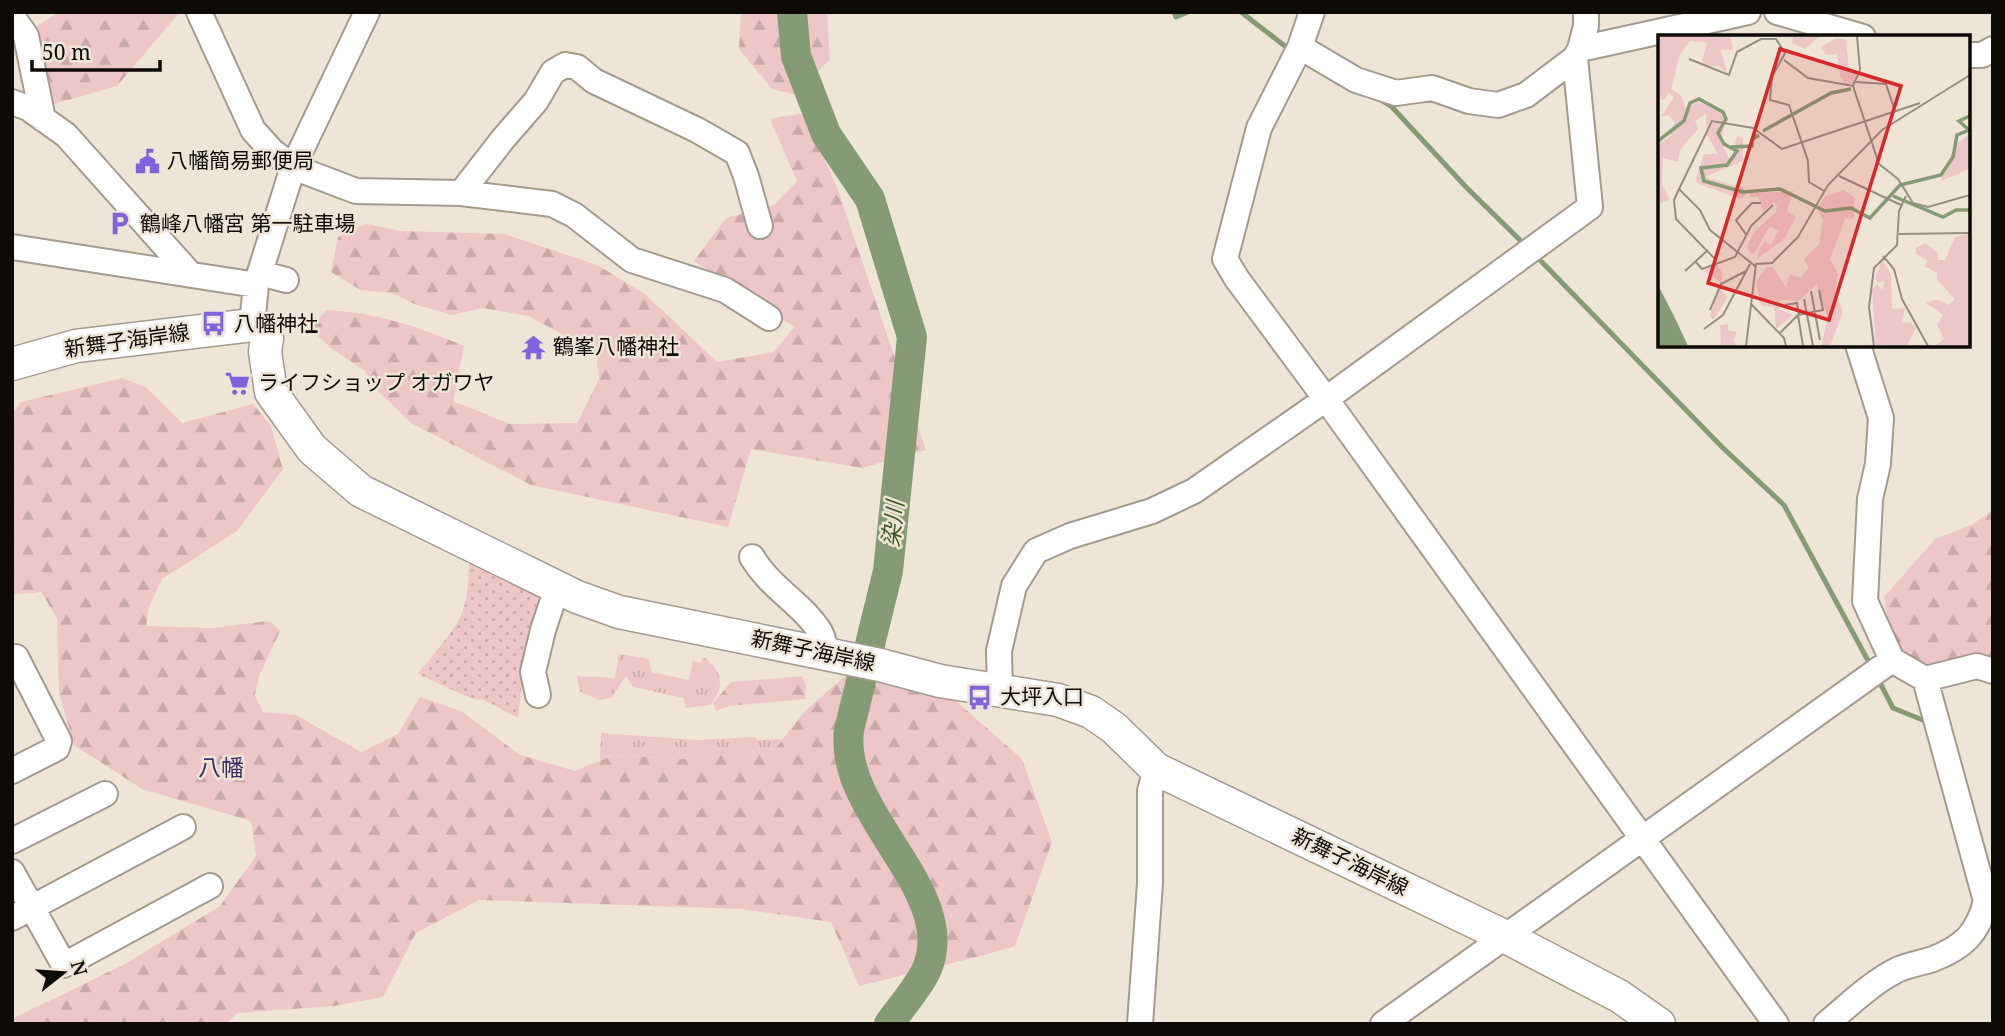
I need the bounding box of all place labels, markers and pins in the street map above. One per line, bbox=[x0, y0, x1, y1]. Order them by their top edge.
place label: 八幡簡易郵便局 bbox=[167, 146, 314, 174]
public building icon: 八幡簡易郵便局 bbox=[133, 147, 161, 175]
place label: 鶴峰八幡宮 第一駐車場 bbox=[140, 209, 355, 237]
parking icon: 鶴峰八幡宮 第一駐車場 bbox=[106, 210, 134, 238]
place label: 八幡神社 bbox=[234, 309, 318, 337]
bus stop icon: 八幡神社 bbox=[200, 310, 228, 338]
place label: 鶴峯八幡神社 bbox=[553, 332, 679, 360]
temple icon: 鶴峯八幡神社 bbox=[519, 333, 547, 361]
place label: ライフショップ オガワヤ bbox=[258, 368, 494, 396]
supermarket icon: ライフショップ オガワヤ bbox=[224, 369, 252, 397]
place label: 大坪入口 bbox=[1000, 682, 1084, 710]
bus stop icon: 大坪入口 bbox=[966, 683, 994, 711]

